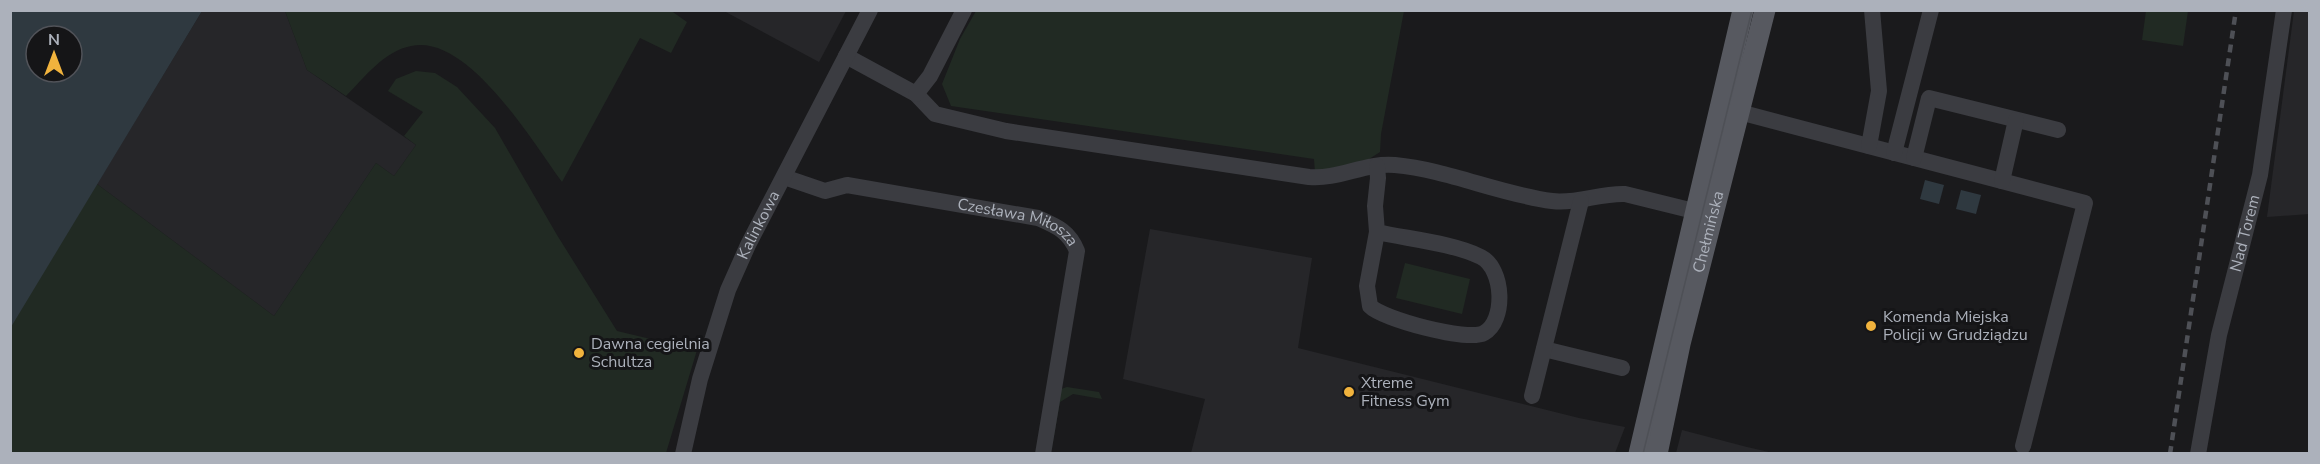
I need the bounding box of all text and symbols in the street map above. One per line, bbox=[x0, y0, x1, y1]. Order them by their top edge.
north arrow bbox=[24, 24, 84, 84]
text: N bbox=[48, 29, 60, 51]
street label: Kalinkowa bbox=[732, 187, 785, 263]
street label: Chełmińska bbox=[1688, 189, 1730, 275]
street label: Nad Torem bbox=[2225, 192, 2266, 274]
street label: Czesława Miłosza bbox=[956, 193, 1083, 251]
place label: Komenda Miejska Policji w Grudziądzu bbox=[1883, 306, 2028, 346]
marker: Komenda Miejska Policji w Grudziądzu bbox=[1864, 319, 1878, 333]
place label: Dawna cegielnia Schultza bbox=[591, 333, 710, 373]
marker: Dawna cegielnia Schultza bbox=[572, 346, 586, 360]
place label: Xtreme Fitness Gym bbox=[1361, 372, 1450, 412]
marker: Xtreme Fitness Gym bbox=[1342, 385, 1356, 399]

